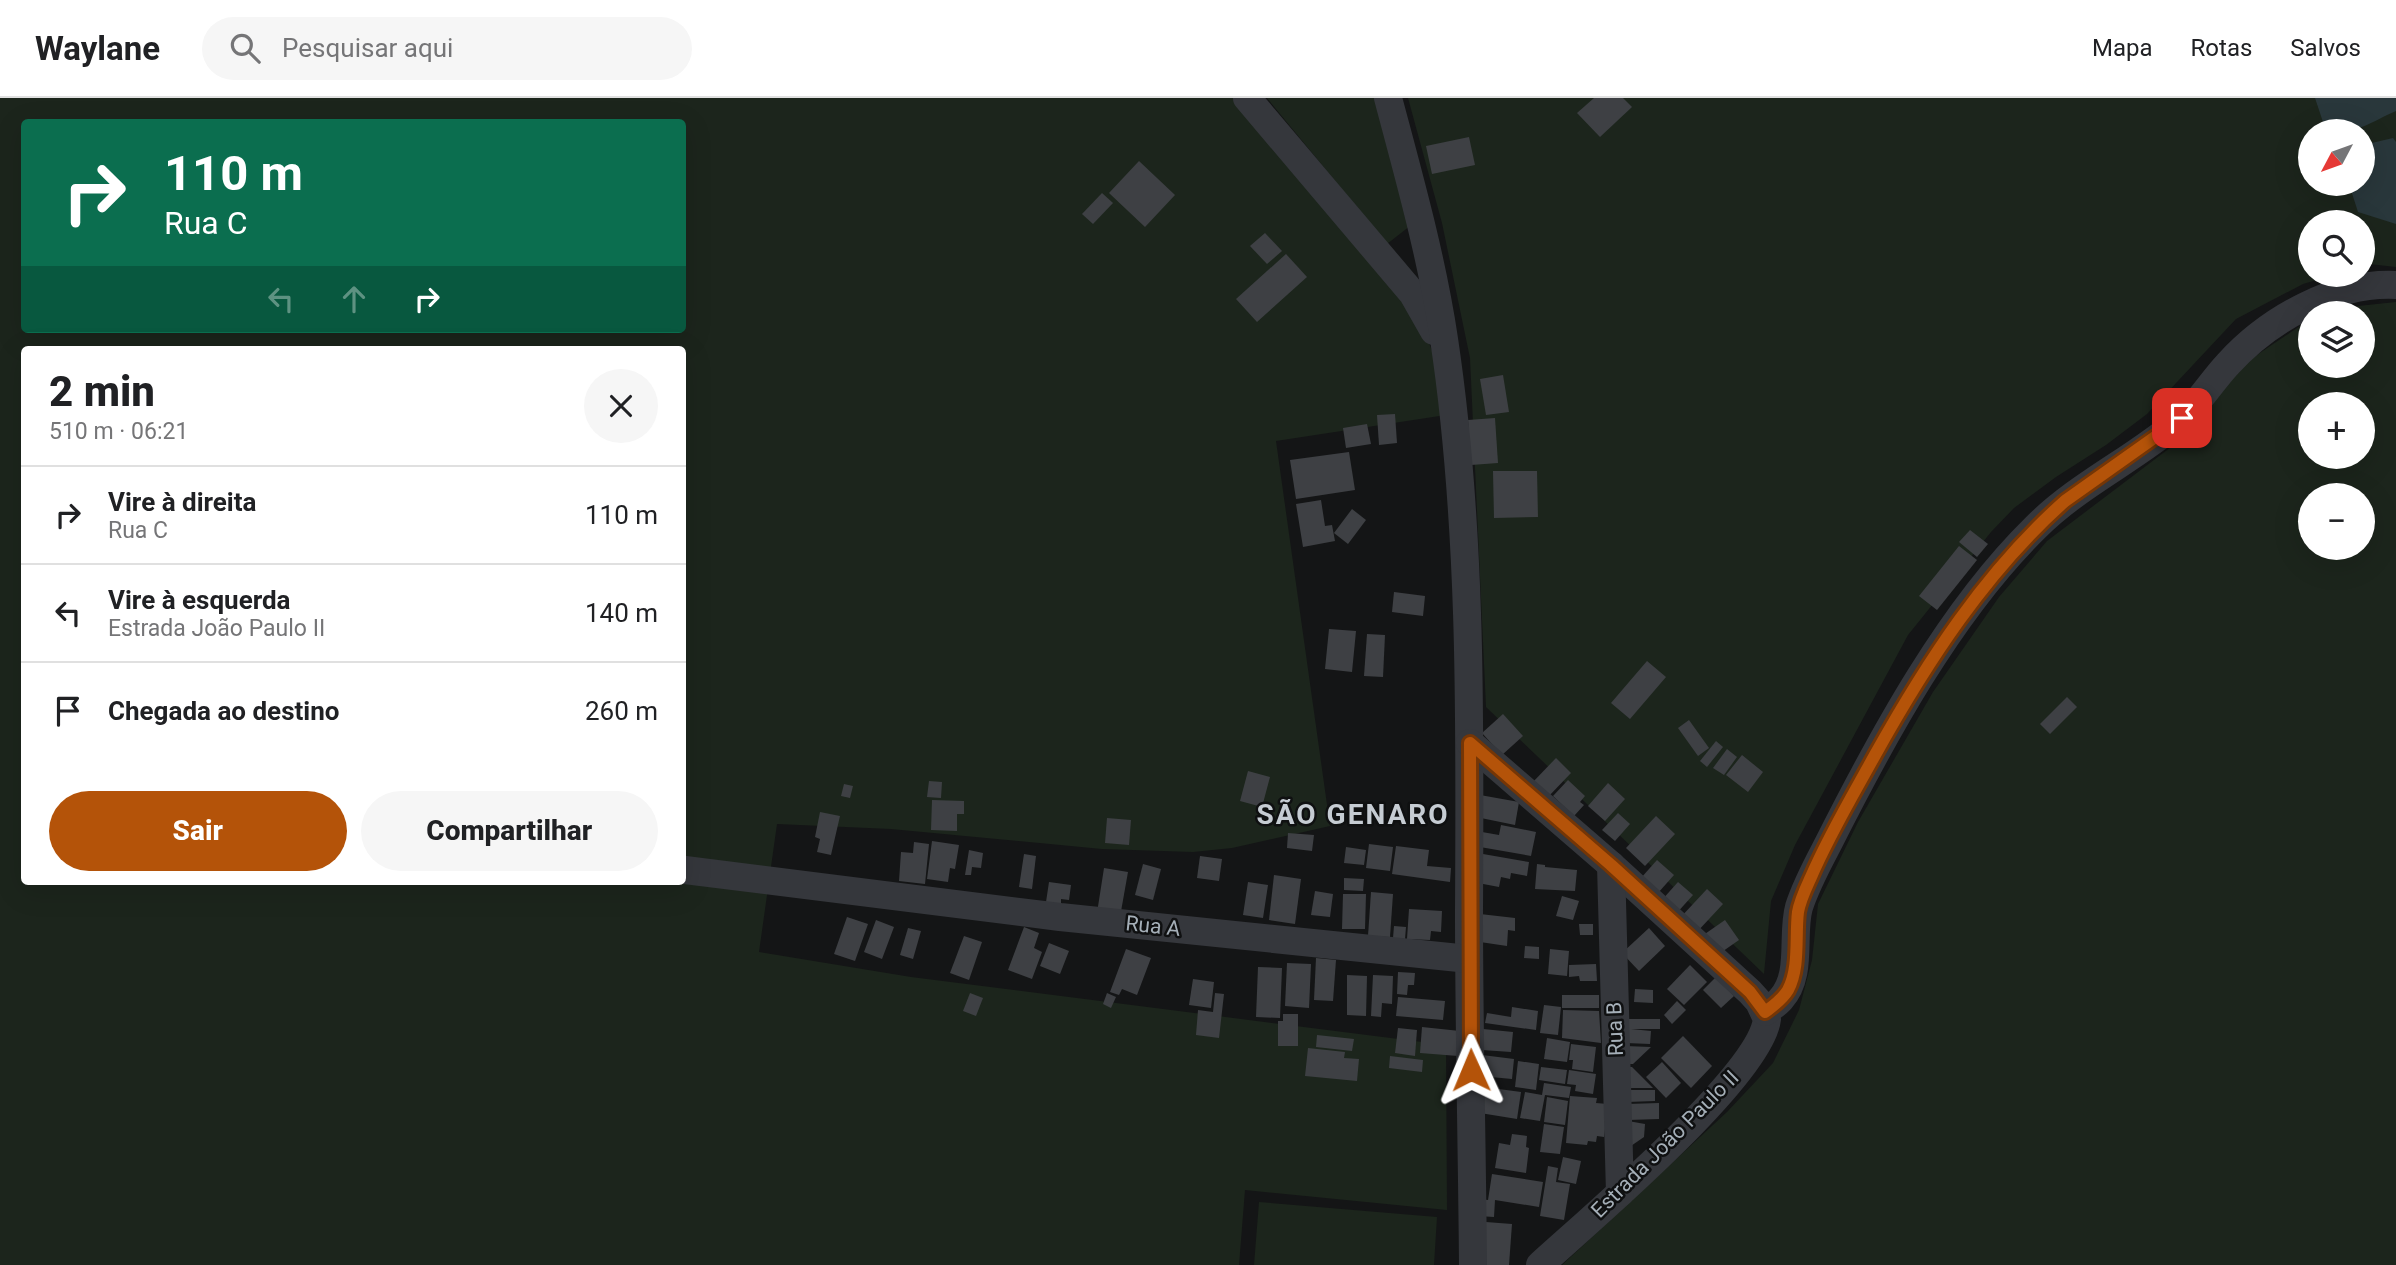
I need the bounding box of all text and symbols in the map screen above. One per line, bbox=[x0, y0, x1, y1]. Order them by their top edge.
search box bbox=[202, 17, 692, 80]
text: Waylane bbox=[35, 29, 160, 68]
icon: search bbox=[226, 29, 264, 67]
text: Pesquisar aqui bbox=[282, 33, 453, 63]
text: Mapa bbox=[2092, 34, 2153, 62]
text: Rotas bbox=[2191, 34, 2252, 62]
text: Salvos bbox=[2290, 34, 2361, 62]
north arrow bbox=[2298, 119, 2375, 196]
map controls bbox=[2298, 119, 2375, 560]
text: 110 m bbox=[164, 145, 303, 202]
icon: right bbox=[49, 147, 140, 238]
text: Rua C bbox=[164, 204, 248, 242]
button: search bbox=[2298, 210, 2375, 287]
icon: left bbox=[262, 280, 300, 318]
icon: ahead bbox=[335, 280, 373, 318]
icon: right bbox=[408, 280, 446, 318]
button: layers bbox=[2298, 301, 2375, 378]
text: 2 min bbox=[49, 367, 155, 416]
button: close bbox=[584, 369, 658, 443]
pin bbox=[2152, 388, 2212, 448]
button: + bbox=[2298, 392, 2375, 469]
icon: arrive bbox=[2163, 399, 2201, 437]
text: 510 m · 06:21 bbox=[49, 418, 188, 445]
button: − bbox=[2298, 483, 2375, 560]
text: Vire à direita bbox=[108, 487, 256, 517]
icon: right bbox=[49, 496, 87, 534]
text: 110 m bbox=[585, 500, 658, 530]
text: Rua C bbox=[108, 517, 168, 544]
text: Vire à esquerda bbox=[108, 585, 291, 615]
icon: left bbox=[49, 594, 87, 632]
text: 140 m bbox=[585, 598, 658, 628]
text: Estrada João Paulo II bbox=[108, 615, 325, 642]
icon: arrive bbox=[49, 692, 87, 730]
text: Chegada ao destino bbox=[108, 696, 339, 726]
text: 260 m bbox=[585, 696, 658, 726]
button: Sair bbox=[49, 791, 347, 871]
button: Compartilhar bbox=[361, 791, 658, 871]
district label: SÃO GENARO bbox=[1257, 798, 1449, 831]
street label: Rua A bbox=[1124, 911, 1182, 941]
street label: Rua B bbox=[1602, 1001, 1628, 1057]
position arrow bbox=[1434, 1033, 1508, 1107]
street label: Estrada João Paulo II bbox=[1586, 1065, 1744, 1223]

